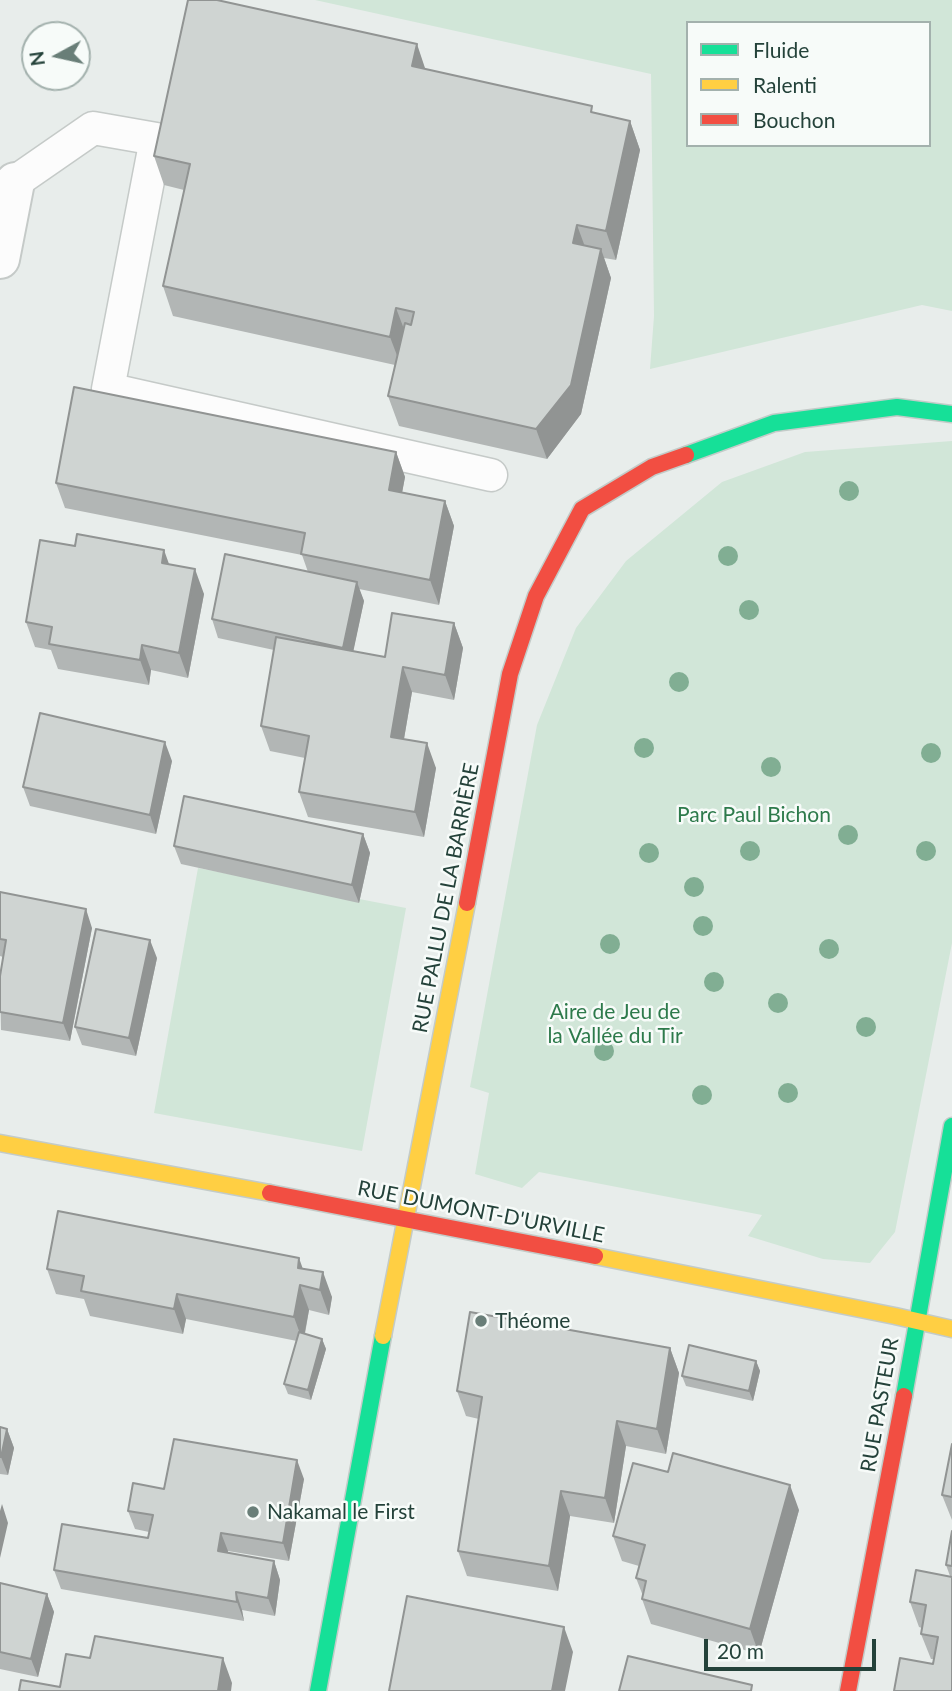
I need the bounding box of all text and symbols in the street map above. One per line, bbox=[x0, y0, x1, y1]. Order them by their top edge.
north arrow bbox=[21, 21, 91, 91]
legend bbox=[686, 21, 931, 147]
text: Fluide bbox=[753, 37, 809, 62]
text: N bbox=[24, 50, 49, 68]
text: Ralenti bbox=[753, 72, 817, 97]
text: Bouchon bbox=[753, 107, 835, 132]
street label: RUE PALLU DE LA BARRIÈRE bbox=[407, 761, 485, 1035]
park label: Parc Paul Bichon bbox=[677, 802, 831, 828]
park label: Aire de Jeu de la Vallée du Tir bbox=[547, 999, 683, 1049]
street label: RUE DUMONT-D'URVILLE bbox=[355, 1176, 607, 1248]
place label: Théome bbox=[495, 1308, 570, 1334]
marker: Théome bbox=[473, 1313, 489, 1329]
street label: RUE PASTEUR bbox=[856, 1336, 904, 1474]
place label: Nakamal le First bbox=[267, 1499, 415, 1525]
marker: Nakamal le First bbox=[245, 1504, 261, 1520]
scale bar bbox=[707, 1624, 878, 1668]
text: 20 m bbox=[717, 1638, 764, 1663]

